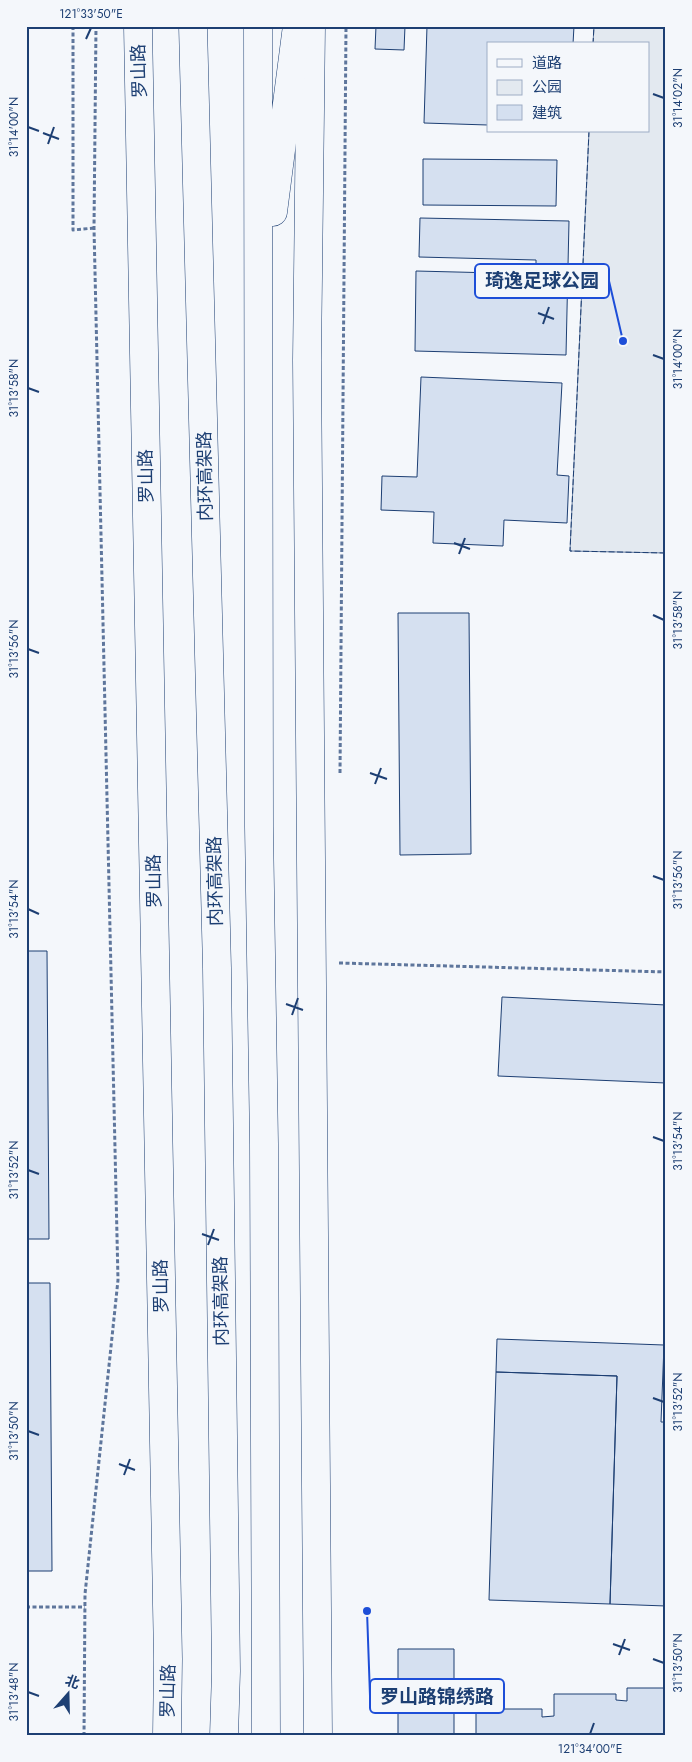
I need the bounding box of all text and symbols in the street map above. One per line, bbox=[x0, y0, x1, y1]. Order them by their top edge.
text: 121°33'50"E bbox=[59, 5, 123, 23]
legend bbox=[487, 42, 650, 132]
street label: 罗山路 bbox=[125, 44, 153, 98]
text: 道路 bbox=[532, 52, 562, 74]
text: 31°14'02"N bbox=[669, 68, 687, 128]
text: 公园 bbox=[532, 76, 562, 98]
text: 31°14'00"N bbox=[5, 97, 23, 157]
text: 建筑 bbox=[532, 102, 562, 124]
callout: 琦逸足球公园 bbox=[475, 264, 609, 298]
text: 琦逸足球公园 bbox=[485, 267, 599, 294]
text: 31°14'00"N bbox=[669, 329, 687, 389]
text: 31°13'58"N bbox=[5, 359, 23, 417]
street label: 内环高架路 bbox=[191, 431, 219, 521]
street label: 罗山路 bbox=[133, 449, 159, 503]
text: 31°13'58"N bbox=[669, 591, 687, 649]
text: 31°13'56"N bbox=[5, 619, 23, 679]
street label: 内环高架路 bbox=[201, 836, 229, 926]
text: 31°13'56"N bbox=[669, 850, 687, 910]
street label: 罗山路 bbox=[141, 854, 167, 908]
text: 31°13'54"N bbox=[5, 879, 23, 939]
text: 31°13'54"N bbox=[669, 1111, 687, 1171]
text: 31°13'52"N bbox=[5, 1140, 23, 1200]
street label: 内环高架路 bbox=[207, 1256, 235, 1346]
street label: 罗山路 bbox=[148, 1259, 174, 1313]
text: 31°13'52"N bbox=[669, 1372, 687, 1432]
text: 31°13'50"N bbox=[5, 1401, 23, 1461]
text: 31°13'50"N bbox=[669, 1633, 687, 1693]
text: 31°13'48"N bbox=[5, 1662, 23, 1722]
street label: 罗山路 bbox=[155, 1664, 181, 1718]
north arrow bbox=[42, 1670, 92, 1720]
text: 北 bbox=[62, 1670, 82, 1694]
callout: 罗山路锦绣路 bbox=[370, 1679, 504, 1713]
text: 罗山路锦绣路 bbox=[380, 1683, 494, 1710]
text: 121°34'00"E bbox=[558, 1740, 622, 1758]

